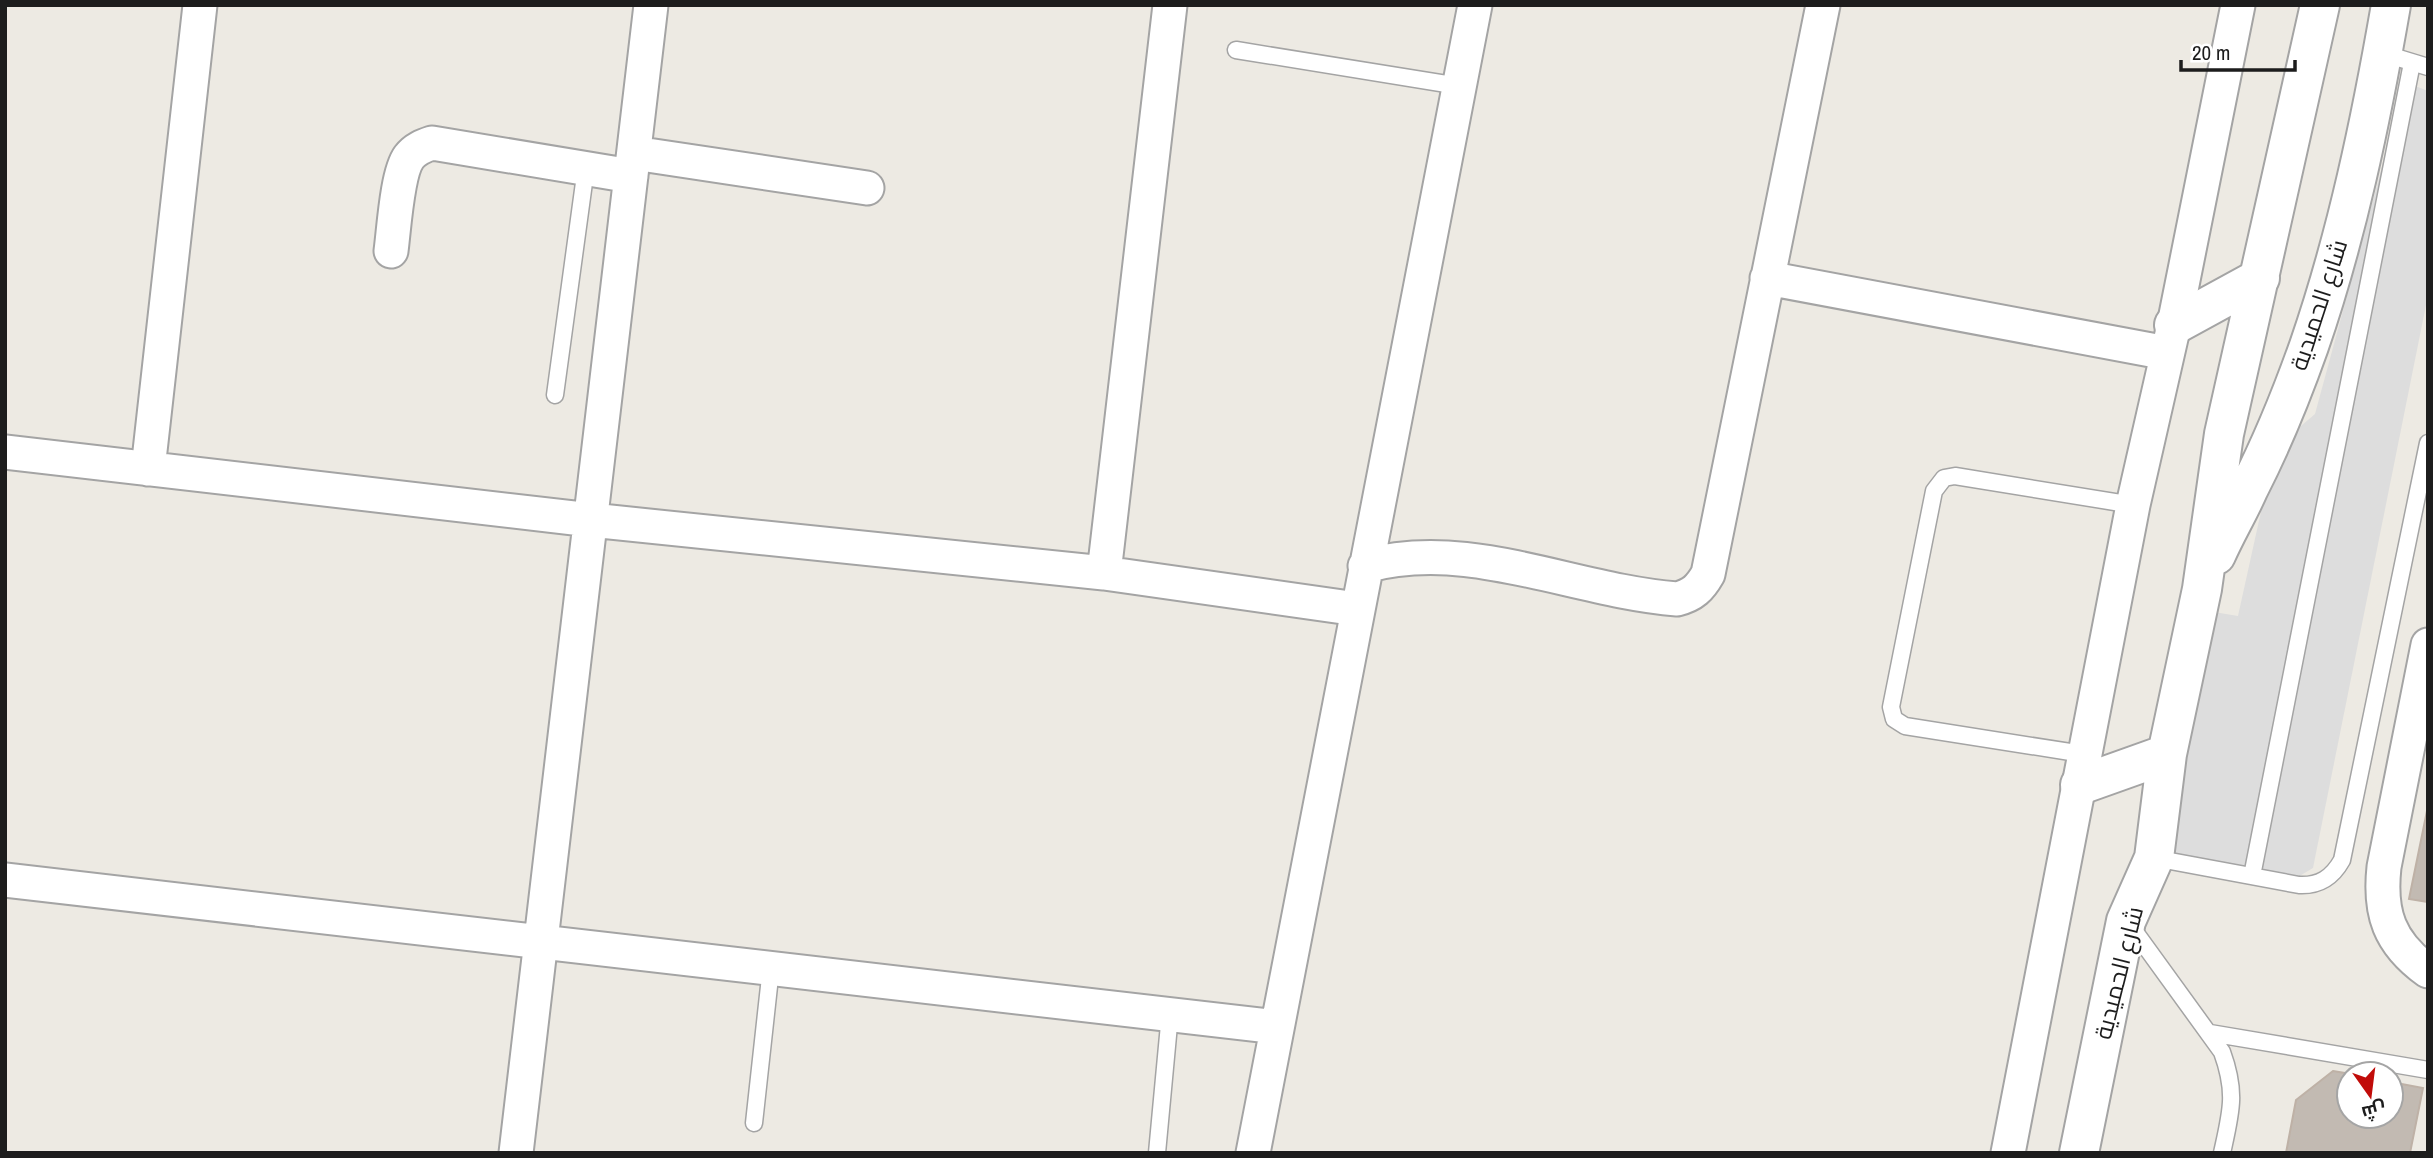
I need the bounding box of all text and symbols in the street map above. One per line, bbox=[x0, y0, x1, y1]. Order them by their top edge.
scale bar bbox=[2181, 28, 2295, 72]
text: 20 m bbox=[2192, 38, 2230, 67]
street label: شارع الحميدية bbox=[2282, 235, 2355, 375]
street label: شارع الحميدية bbox=[2086, 903, 2151, 1043]
north arrow bbox=[2335, 1060, 2405, 1130]
text: ش bbox=[2359, 1096, 2389, 1127]

